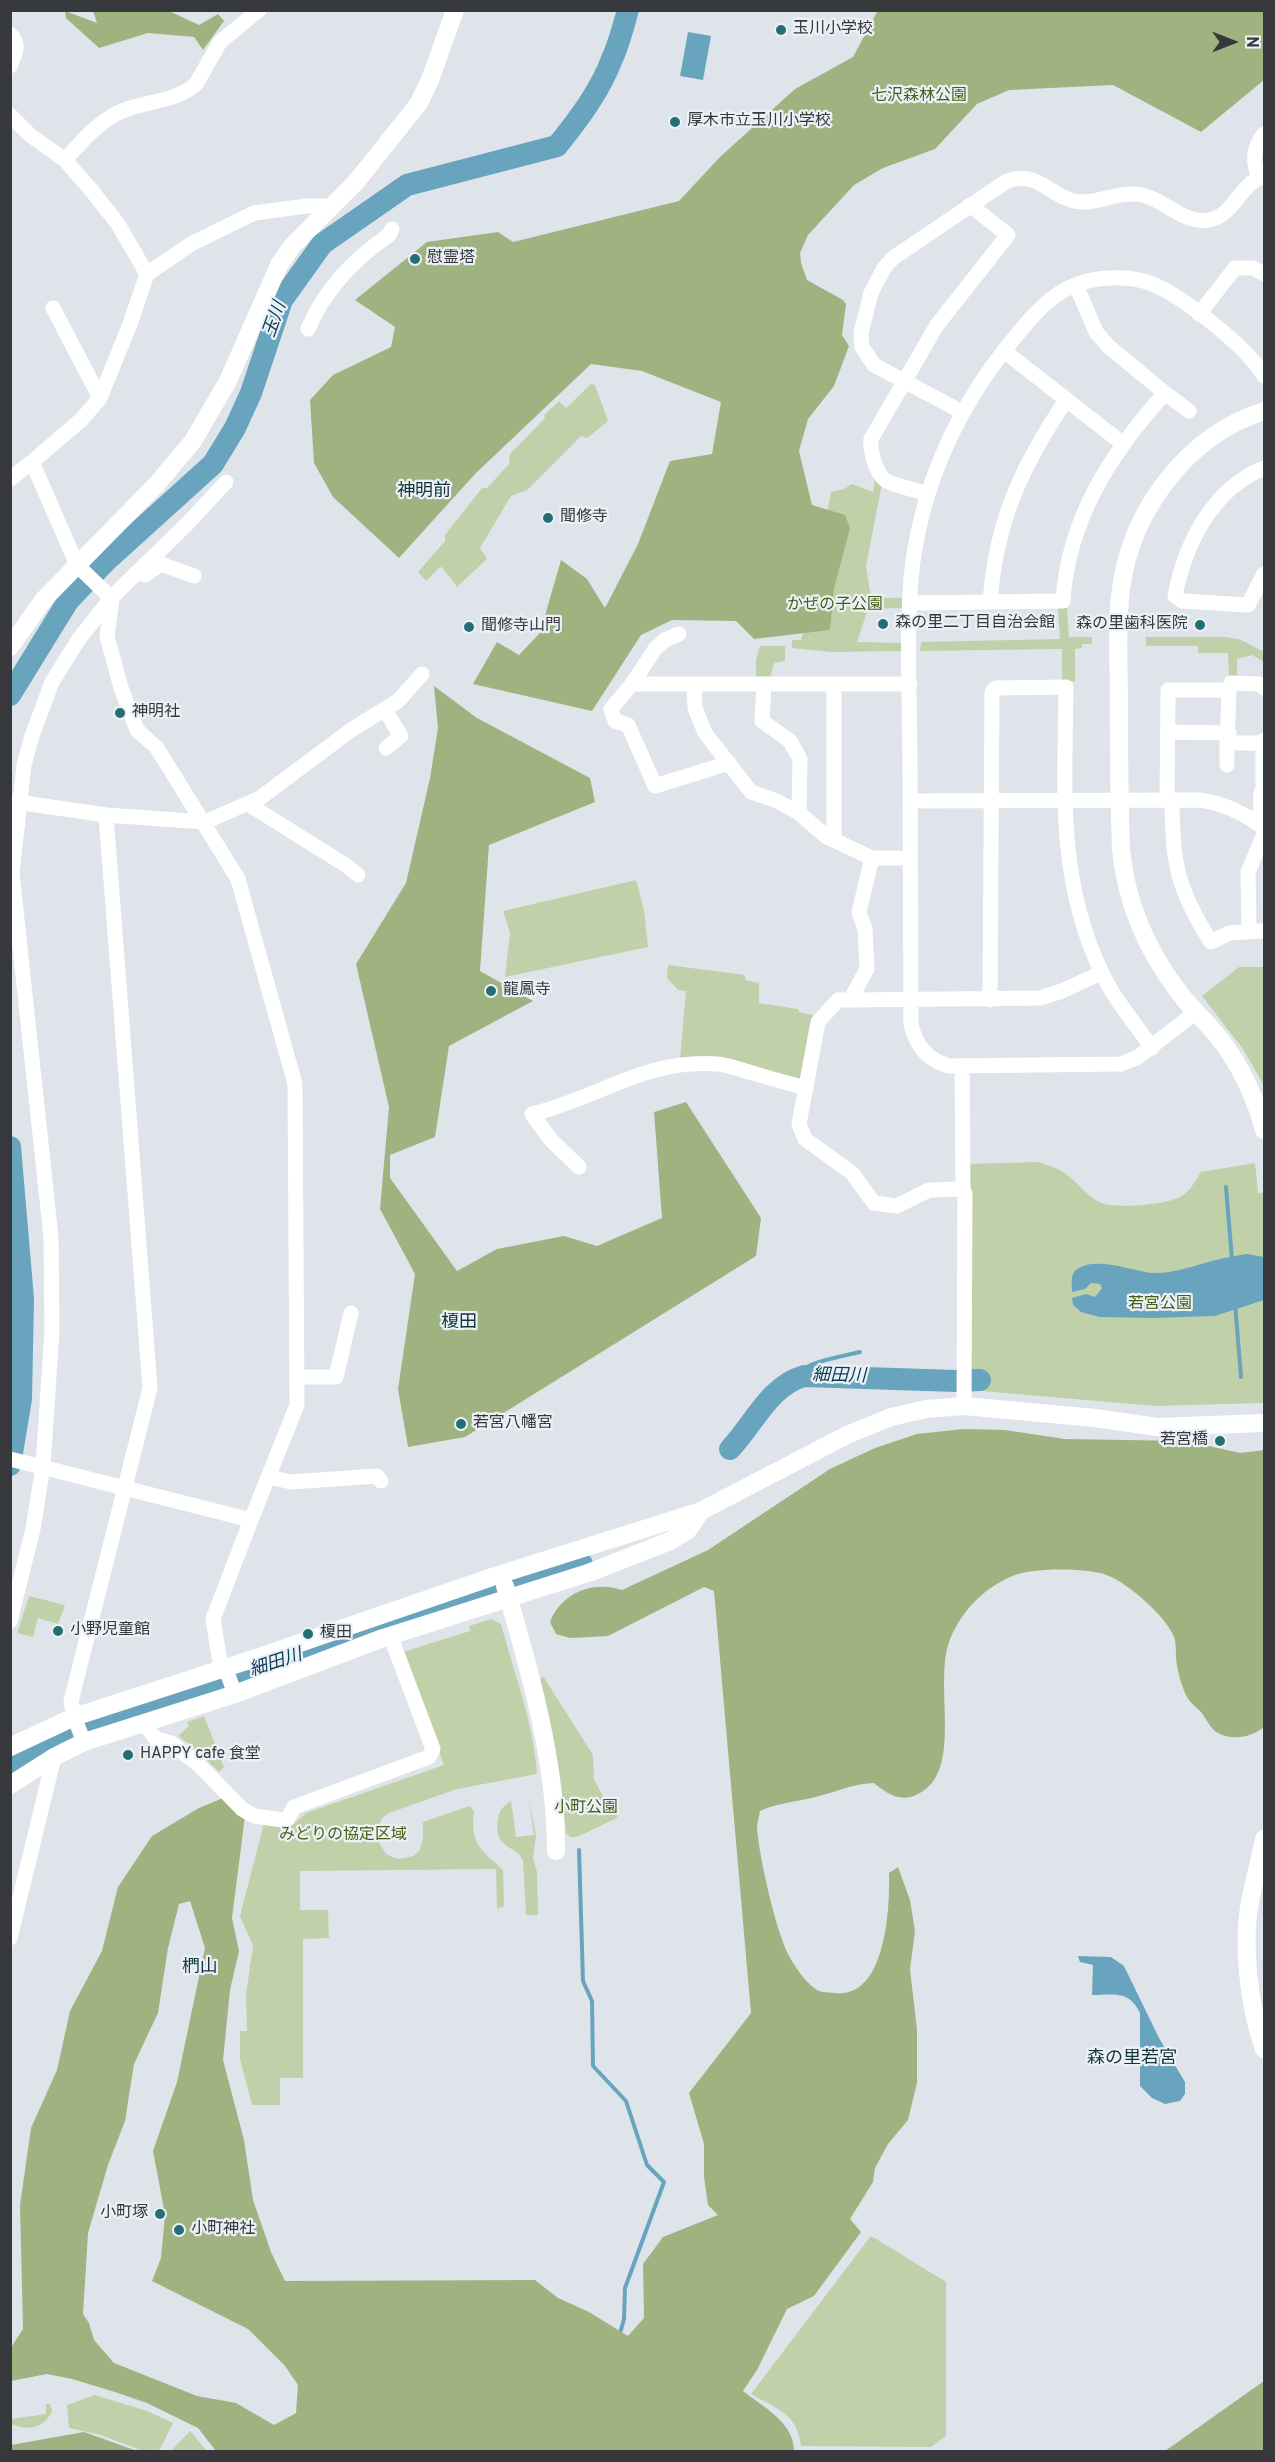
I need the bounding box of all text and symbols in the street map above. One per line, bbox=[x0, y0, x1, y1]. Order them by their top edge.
north arrow bbox=[1203, 12, 1263, 72]
place label: 玉川小学校 bbox=[793, 20, 873, 40]
marker: 玉川小学校 bbox=[774, 23, 788, 37]
text: N bbox=[1241, 36, 1261, 48]
park label: 七沢森林公園 bbox=[871, 87, 967, 107]
place label: 厚木市立玉川小学校 bbox=[687, 112, 831, 132]
marker: 厚木市立玉川小学校 bbox=[668, 115, 682, 129]
place label: 慰霊塔 bbox=[427, 249, 475, 269]
marker: 慰霊塔 bbox=[408, 252, 422, 266]
water label: 玉川 bbox=[260, 299, 292, 341]
district label: 神明前 bbox=[397, 481, 451, 503]
place label: 聞修寺 bbox=[560, 508, 608, 528]
marker: 聞修寺 bbox=[541, 511, 555, 525]
park label: かぜの子公園 bbox=[787, 596, 883, 616]
place label: 森の里二丁目自治会館 bbox=[895, 614, 1055, 634]
place label: 森の里歯科医院 bbox=[1076, 615, 1188, 635]
place label: 聞修寺山門 bbox=[481, 617, 561, 637]
marker: 森の里二丁目自治会館 bbox=[876, 617, 890, 631]
marker: 森の里歯科医院 bbox=[1193, 618, 1207, 632]
marker: 聞修寺山門 bbox=[462, 620, 476, 634]
place label: 神明社 bbox=[132, 703, 180, 723]
marker: 神明社 bbox=[113, 706, 127, 720]
place label: 龍鳳寺 bbox=[503, 981, 551, 1001]
marker: 龍鳳寺 bbox=[484, 984, 498, 998]
park label: 若宮公園 bbox=[1128, 1295, 1192, 1315]
district label: 榎田 bbox=[441, 1312, 477, 1334]
water label: 細田川 bbox=[812, 1366, 866, 1388]
place label: 若宮八幡宮 bbox=[473, 1414, 553, 1434]
marker: 若宮八幡宮 bbox=[454, 1417, 468, 1431]
place label: 若宮橋 bbox=[1160, 1431, 1208, 1451]
marker: 若宮橋 bbox=[1213, 1434, 1227, 1448]
place label: 小野児童館 bbox=[70, 1621, 150, 1641]
marker: 小野児童館 bbox=[51, 1624, 65, 1638]
place label: 榎田 bbox=[320, 1624, 352, 1644]
marker: 榎田 bbox=[301, 1627, 315, 1641]
water label: 細田川 bbox=[247, 1645, 305, 1683]
place label: HAPPY cafe 食堂 bbox=[140, 1745, 261, 1765]
marker: HAPPY cafe 食堂 bbox=[121, 1748, 135, 1762]
park label: 小町公園 bbox=[554, 1799, 618, 1819]
park label: みどりの協定区域 bbox=[279, 1826, 407, 1846]
district label: 椚山 bbox=[182, 1957, 218, 1979]
district label: 森の里若宮 bbox=[1087, 2048, 1177, 2070]
place label: 小町塚 bbox=[100, 2204, 148, 2224]
marker: 小町塚 bbox=[153, 2207, 167, 2221]
place label: 小町神社 bbox=[191, 2220, 255, 2240]
marker: 小町神社 bbox=[172, 2223, 186, 2237]

